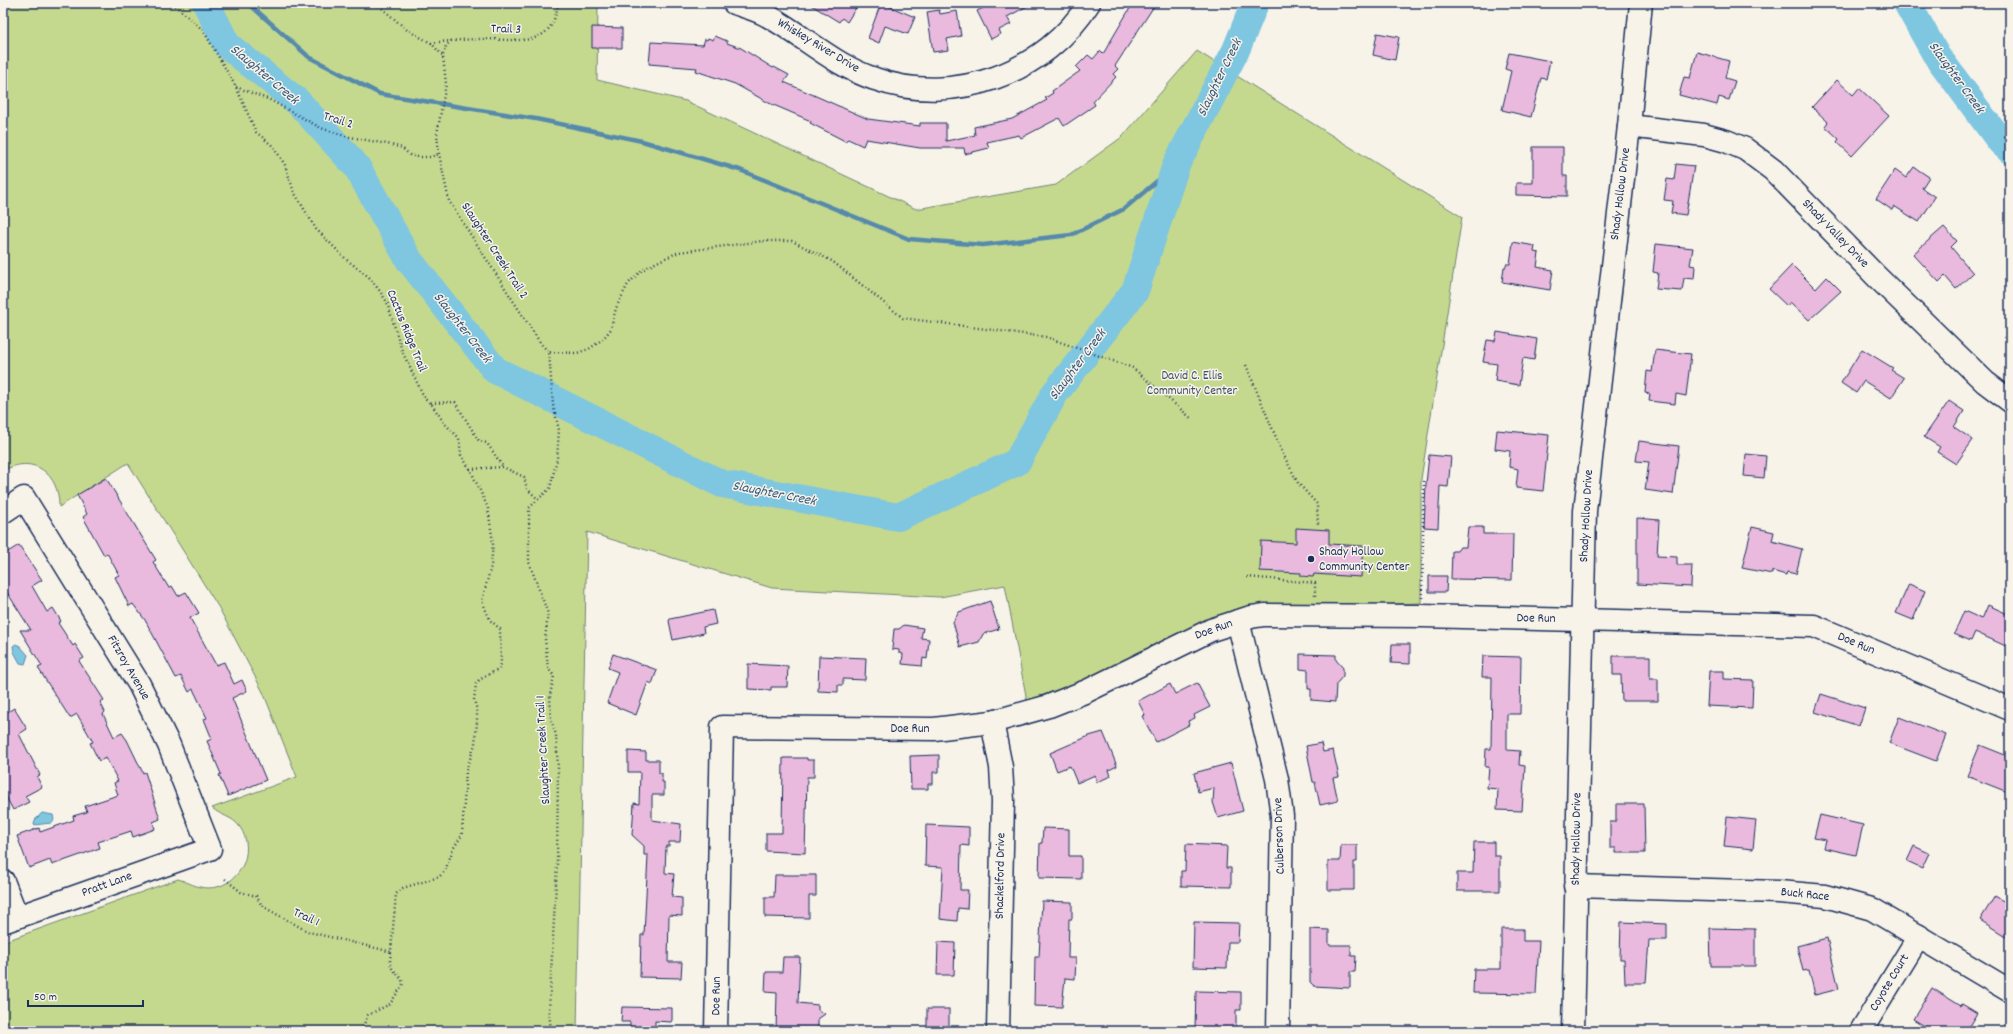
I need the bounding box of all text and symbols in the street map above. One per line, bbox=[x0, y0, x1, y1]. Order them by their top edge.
street label: Whiskey River Drive bbox=[773, 14, 863, 78]
street label: Trail 3 bbox=[491, 20, 521, 40]
water label: Slaughter Creek bbox=[1192, 34, 1248, 120]
water label: Slaughter Creek bbox=[1923, 38, 1990, 119]
water label: Slaughter Creek bbox=[225, 40, 304, 111]
street label: Trail 2 bbox=[321, 107, 355, 135]
street label: Shady Hollow Drive bbox=[1606, 146, 1636, 241]
street label: Shady Valley Drive bbox=[1797, 195, 1873, 273]
street label: Slaughter Creek Trail 2 bbox=[456, 199, 532, 303]
street label: Cactus Ridge Trail bbox=[381, 287, 431, 375]
water label: Slaughter Creek bbox=[428, 289, 497, 368]
water label: Slaughter Creek bbox=[1045, 324, 1112, 405]
park label: David C. Ellis Community Center bbox=[1147, 367, 1237, 401]
street label: Shady Hollow Drive bbox=[1575, 469, 1599, 563]
water label: Slaughter Creek bbox=[731, 476, 819, 512]
place label: Shady Hollow Community Center bbox=[1319, 543, 1410, 577]
marker: Shady Hollow Community Center bbox=[1306, 554, 1316, 564]
street label: Doe Run bbox=[1516, 609, 1556, 629]
street label: Doe Run bbox=[1192, 614, 1236, 646]
street label: Doe Run bbox=[1834, 628, 1878, 660]
street label: Fitzroy Avenue bbox=[102, 632, 154, 704]
street label: Slaughter Creek Trail 1 bbox=[532, 695, 556, 805]
street label: Doe Run bbox=[890, 720, 930, 739]
street label: Shady Hollow Drive bbox=[1567, 792, 1587, 886]
street label: Culberson Drive bbox=[1269, 797, 1291, 875]
street label: Shackelford Drive bbox=[991, 832, 1011, 919]
street label: Pratt Lane bbox=[79, 867, 135, 903]
street label: Buck Race bbox=[1780, 883, 1830, 907]
street label: Trail 1 bbox=[290, 904, 322, 932]
street label: Coyote Court bbox=[1865, 950, 1915, 1015]
street label: Doe Run bbox=[707, 976, 727, 1016]
scale bar bbox=[28, 982, 143, 1008]
text: 50 m bbox=[34, 989, 57, 1006]

